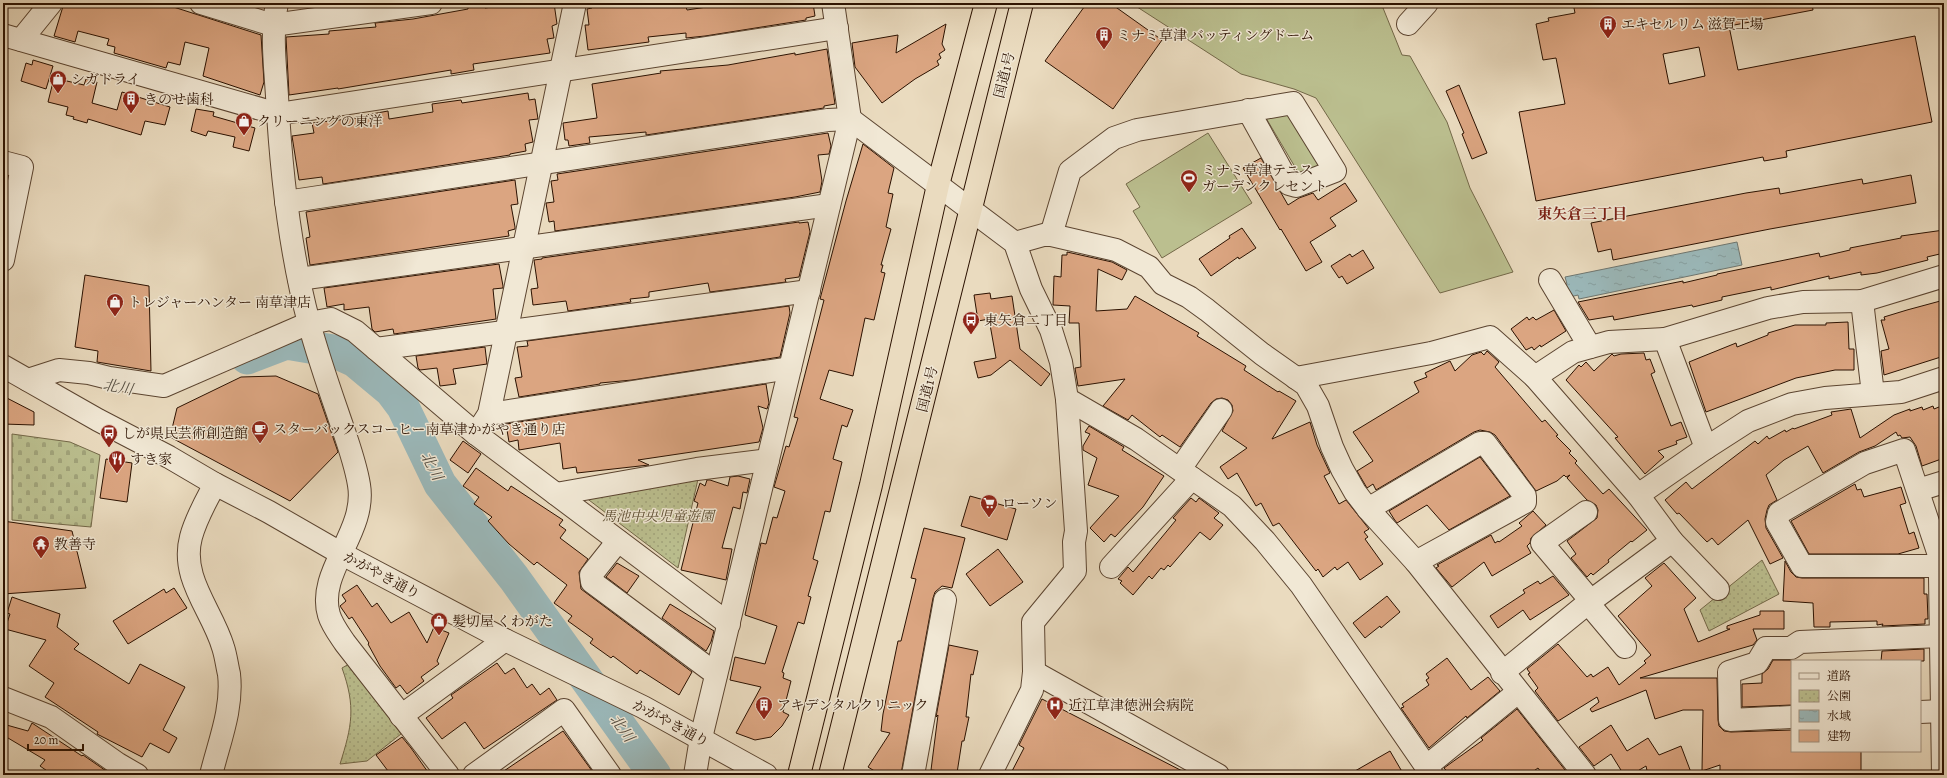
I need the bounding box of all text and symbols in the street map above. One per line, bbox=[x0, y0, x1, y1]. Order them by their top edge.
building icon: エキセルリム 滋賀工場 bbox=[1598, 14, 1618, 39]
place label: エキセルリム 滋賀工場 bbox=[1621, 15, 1764, 34]
building icon: ミナミ草津 バッティングドーム bbox=[1094, 25, 1114, 50]
place label: ミナミ草津 バッティングドーム bbox=[1117, 26, 1314, 45]
street label: 国道1号 bbox=[990, 50, 1019, 100]
shop icon: シガドライ bbox=[48, 69, 68, 94]
place label: シガドライ bbox=[71, 70, 141, 89]
building icon: きのせ歯科 bbox=[121, 89, 141, 114]
place label: きのせ歯科 bbox=[144, 90, 214, 109]
shop icon: クリーニングの東洋 bbox=[234, 111, 254, 136]
place label: クリーニングの東洋 bbox=[257, 112, 383, 131]
place label: ミナミ草津テニス ガーデンクレセント bbox=[1202, 161, 1327, 196]
sports icon: ミナミ草津テニス ガーデンクレセント bbox=[1179, 168, 1199, 193]
district label: 東矢倉三丁目 bbox=[1537, 204, 1627, 224]
shop icon: トレジャーハンター 南草津店 bbox=[105, 292, 125, 317]
place label: トレジャーハンター 南草津店 bbox=[128, 293, 311, 312]
bus stop icon: 東矢倉二丁目 bbox=[961, 310, 981, 335]
place label: 東矢倉二丁目 bbox=[984, 311, 1068, 330]
street label: 国道1号 bbox=[913, 364, 942, 414]
water label: 北川 bbox=[101, 375, 136, 400]
cafe icon: スターバックスコーヒー南草津かがやき通り店 bbox=[250, 419, 270, 444]
place label: スターバックスコーヒー南草津かがやき通り店 bbox=[273, 420, 566, 439]
bus stop icon: しが県民芸術創造館 bbox=[99, 423, 119, 448]
place label: しが県民芸術創造館 bbox=[122, 424, 248, 443]
water label: 北川 bbox=[416, 448, 449, 486]
restaurant icon: すき家 bbox=[107, 449, 127, 474]
place label: すき家 bbox=[130, 450, 172, 469]
supermarket icon: ローソン bbox=[979, 493, 999, 518]
place label: ローソン bbox=[1002, 494, 1057, 513]
park label: 馬池中央児童遊園 bbox=[602, 507, 716, 526]
temple icon: 教善寺 bbox=[31, 534, 51, 559]
place label: 教善寺 bbox=[54, 535, 96, 554]
street label: かがやき通り bbox=[340, 547, 423, 604]
shop icon: 髪切屋 くわがた bbox=[429, 611, 449, 636]
place label: 髪切屋 くわがた bbox=[452, 612, 553, 631]
legend bbox=[1791, 660, 1921, 752]
text: 道路 bbox=[1827, 668, 1851, 684]
text: 公園 bbox=[1827, 688, 1851, 704]
street label: かがやき通り bbox=[629, 695, 712, 752]
building icon: アキデンタルクリニック bbox=[754, 695, 774, 720]
hospital icon: 近江草津徳洲会病院 bbox=[1045, 695, 1065, 720]
place label: アキデンタルクリニック bbox=[777, 696, 928, 715]
place label: 近江草津徳洲会病院 bbox=[1068, 696, 1194, 715]
text: 水域 bbox=[1827, 708, 1851, 724]
water label: 北川 bbox=[605, 710, 640, 748]
scale bar bbox=[28, 726, 83, 752]
text: 建物 bbox=[1827, 728, 1851, 744]
text: 20 m bbox=[34, 732, 58, 748]

